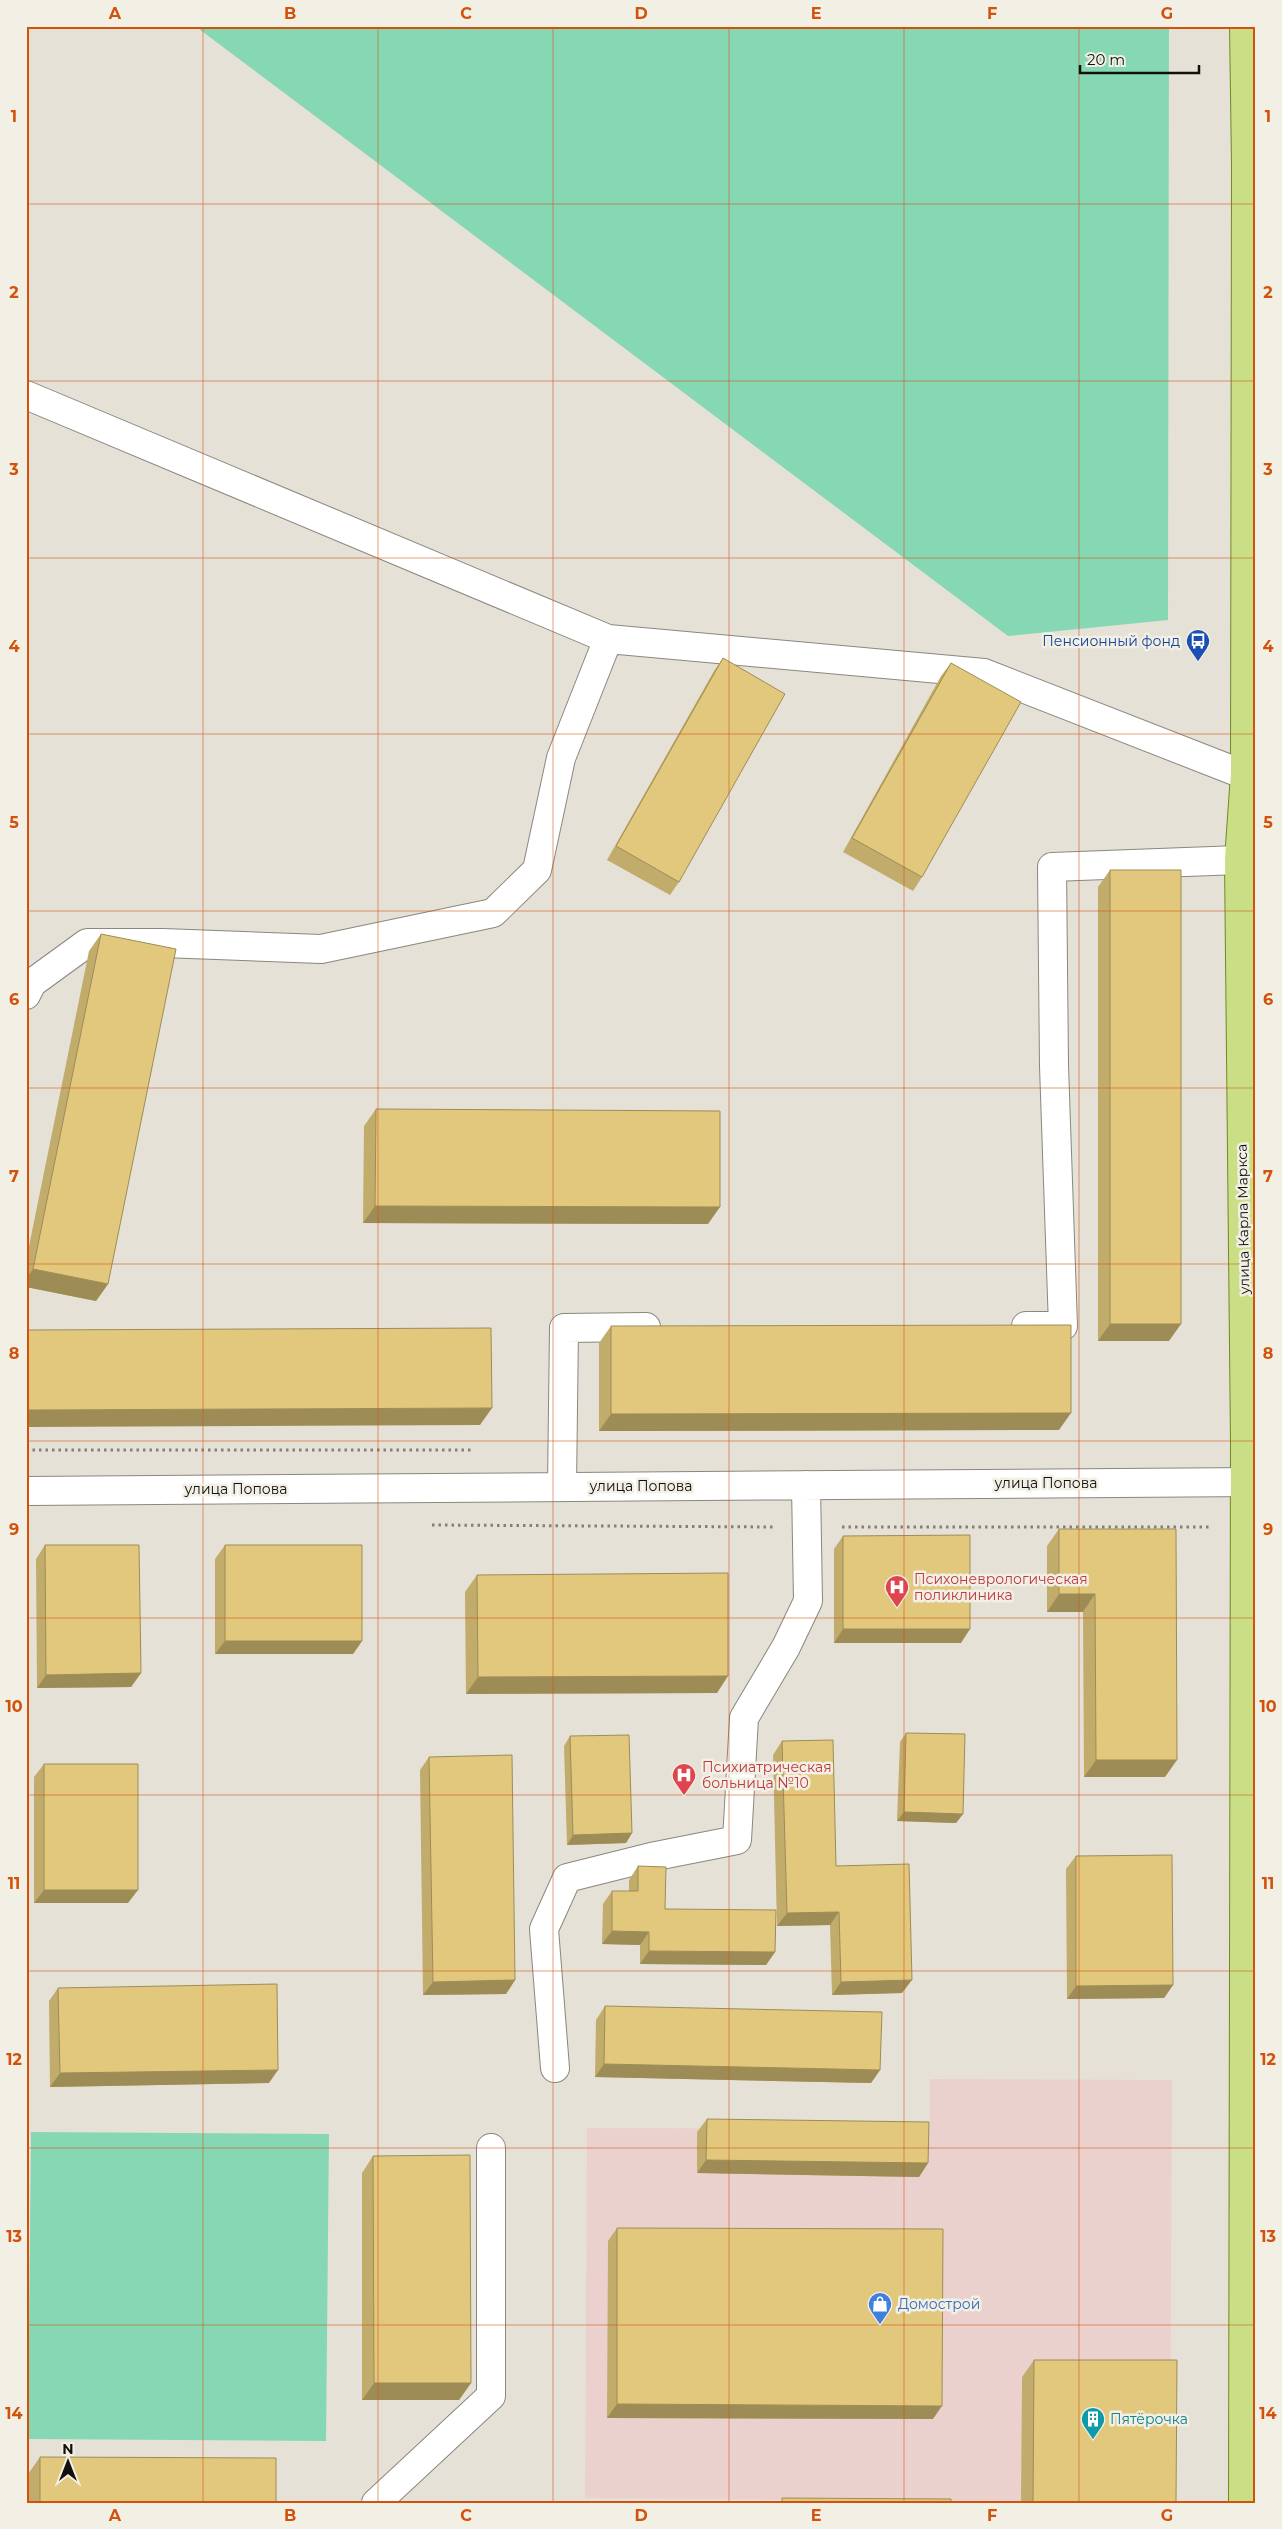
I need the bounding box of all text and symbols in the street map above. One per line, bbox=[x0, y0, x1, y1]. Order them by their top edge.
text: A bbox=[108, 4, 122, 23]
text: B bbox=[284, 4, 296, 23]
text: C bbox=[460, 4, 472, 23]
text: D bbox=[634, 4, 648, 23]
text: E bbox=[811, 4, 821, 23]
text: F bbox=[987, 4, 997, 23]
text: G bbox=[1161, 4, 1173, 23]
scale bar bbox=[1080, 42, 1198, 74]
text: 20 m bbox=[1087, 50, 1125, 69]
text: 1 bbox=[11, 107, 17, 126]
text: 1 bbox=[1265, 107, 1271, 126]
text: 2 bbox=[9, 283, 19, 302]
text: 2 bbox=[1263, 283, 1273, 302]
text: 3 bbox=[8, 460, 19, 479]
text: 3 bbox=[1262, 460, 1273, 479]
bus stop icon: Пенсионный фонд bbox=[1185, 628, 1211, 662]
place label: Пенсионный фонд bbox=[1042, 632, 1180, 650]
text: 4 bbox=[8, 637, 20, 656]
text: 4 bbox=[1262, 637, 1274, 656]
text: 5 bbox=[9, 813, 19, 832]
text: 5 bbox=[1263, 813, 1273, 832]
text: 6 bbox=[9, 990, 19, 1009]
text: 6 bbox=[1263, 990, 1273, 1009]
street label: улица Карла Маркса bbox=[1233, 1144, 1253, 1295]
text: 7 bbox=[9, 1167, 19, 1186]
text: 7 bbox=[1263, 1167, 1273, 1186]
text: 8 bbox=[9, 1344, 19, 1363]
text: 8 bbox=[1263, 1344, 1273, 1363]
street label: улица Попова bbox=[994, 1474, 1097, 1492]
street label: улица Попова bbox=[589, 1477, 692, 1495]
street label: улица Попова bbox=[184, 1480, 287, 1498]
text: 9 bbox=[9, 1520, 19, 1539]
text: 9 bbox=[1263, 1520, 1273, 1539]
place label: Психоневрологическая поликлиника bbox=[914, 1570, 1088, 1604]
hospital icon: Психоневрологическая поликлиника bbox=[884, 1574, 910, 1608]
text: 10 bbox=[5, 1697, 23, 1716]
text: 10 bbox=[1259, 1697, 1277, 1716]
place label: Психиатрическая больница №10 bbox=[702, 1758, 832, 1792]
hospital icon: Психиатрическая больница №10 bbox=[671, 1762, 697, 1796]
text: 11 bbox=[8, 1874, 20, 1893]
text: 11 bbox=[1262, 1874, 1274, 1893]
text: 12 bbox=[6, 2050, 22, 2069]
text: 12 bbox=[1260, 2050, 1276, 2069]
text: 13 bbox=[6, 2227, 22, 2246]
text: 13 bbox=[1260, 2227, 1276, 2246]
shop icon: Домострой bbox=[867, 2291, 893, 2325]
place label: Домострой bbox=[898, 2295, 980, 2313]
text: 14 bbox=[5, 2404, 23, 2423]
text: 14 bbox=[1259, 2404, 1277, 2423]
building icon: Пятёрочка bbox=[1080, 2406, 1106, 2440]
place label: Пятёрочка bbox=[1110, 2410, 1188, 2428]
north arrow bbox=[42, 2436, 92, 2486]
text: N bbox=[62, 2440, 74, 2458]
text: A bbox=[108, 2506, 122, 2525]
text: B bbox=[284, 2506, 296, 2525]
text: C bbox=[460, 2506, 472, 2525]
text: D bbox=[634, 2506, 648, 2525]
text: E bbox=[811, 2506, 821, 2525]
text: F bbox=[987, 2506, 997, 2525]
text: G bbox=[1161, 2506, 1173, 2525]

